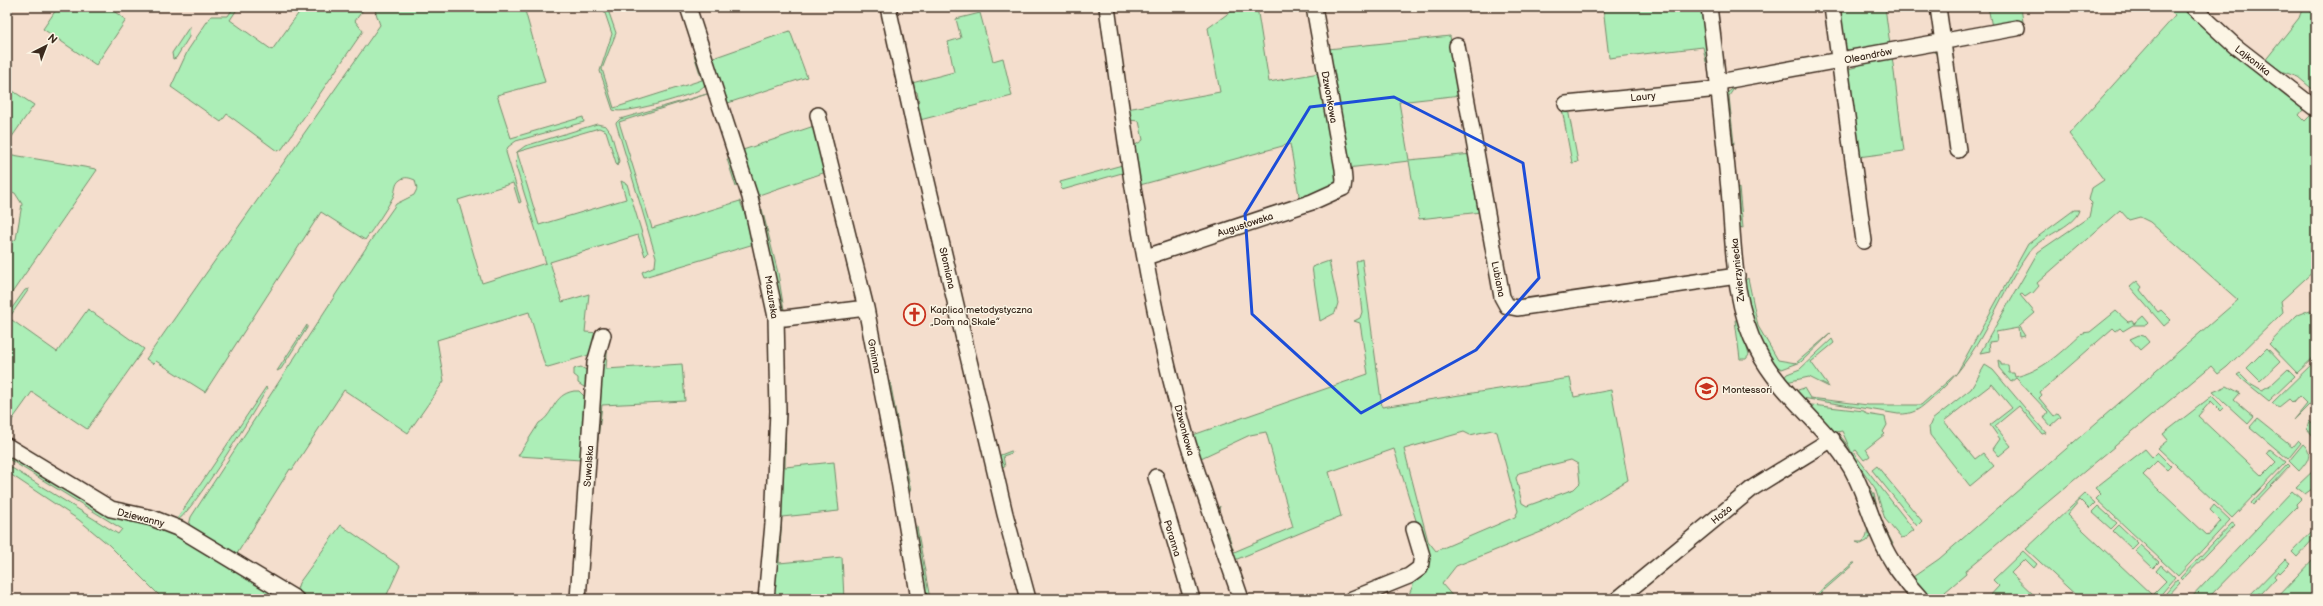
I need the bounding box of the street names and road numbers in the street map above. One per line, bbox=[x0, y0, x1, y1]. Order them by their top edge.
street label: Lajkonika bbox=[2232, 43, 2273, 79]
street label: Oleandrów bbox=[1843, 45, 1893, 66]
street label: Dzwonkowa bbox=[1319, 70, 1340, 124]
street label: Laury bbox=[1630, 90, 1657, 104]
street label: Augustowska bbox=[1216, 210, 1275, 240]
street label: Zwierzyniecka bbox=[1729, 237, 1747, 303]
street label: Słomiana bbox=[936, 246, 958, 291]
street label: Lubiana bbox=[1489, 260, 1507, 298]
street label: Mazurska bbox=[762, 275, 780, 320]
street label: Gminna bbox=[865, 338, 883, 375]
street label: Dzwonkowa bbox=[1171, 403, 1197, 457]
street label: Suwalska bbox=[582, 445, 596, 487]
street label: Hoża bbox=[1709, 503, 1735, 527]
street label: Dziewanny bbox=[116, 506, 166, 530]
street label: Poranna bbox=[1161, 519, 1183, 558]

